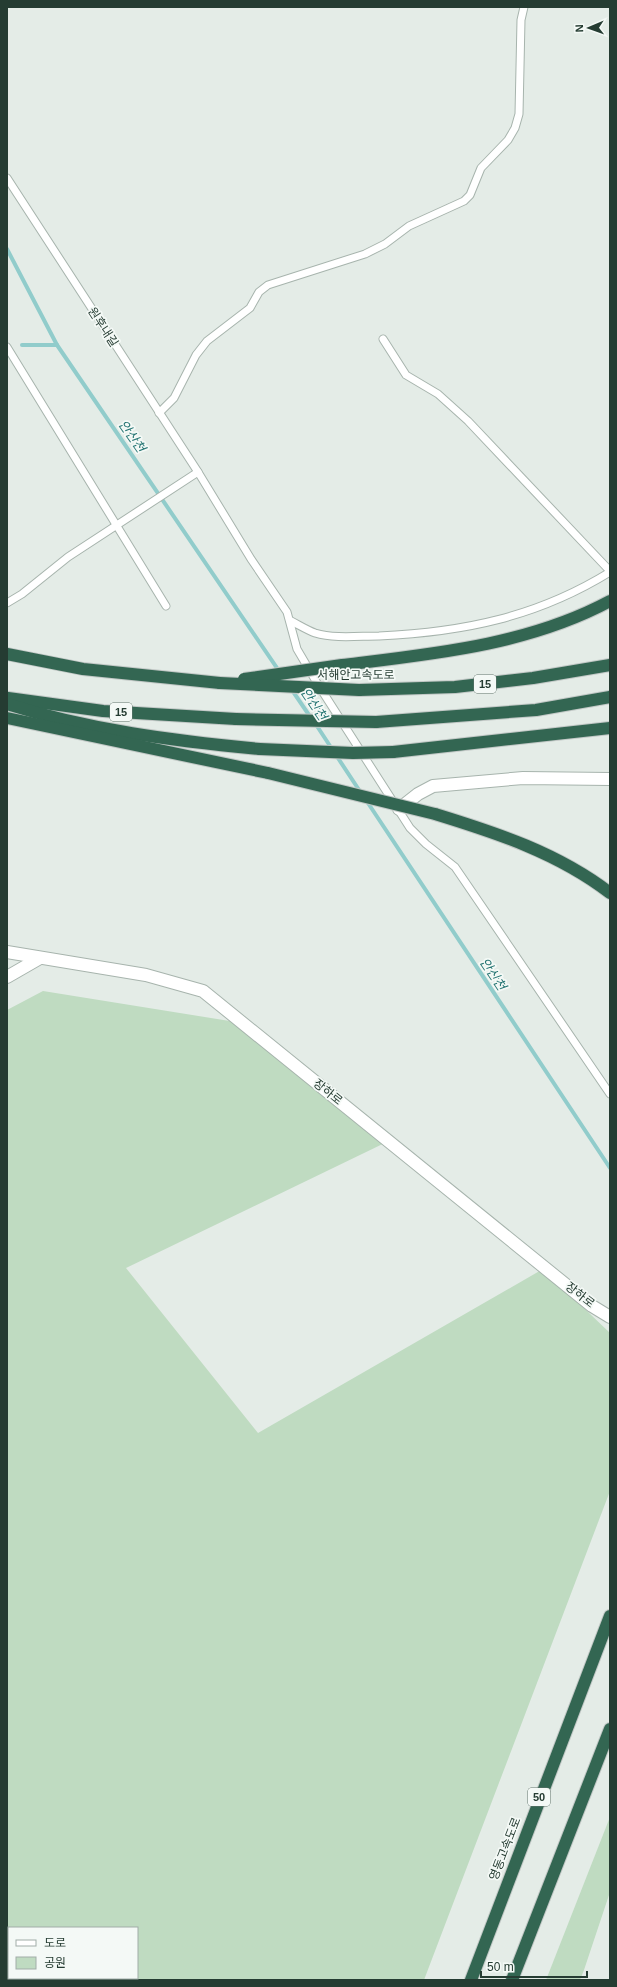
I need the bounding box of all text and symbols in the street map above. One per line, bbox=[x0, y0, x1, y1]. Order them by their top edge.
north arrow bbox=[569, 8, 609, 48]
text: N bbox=[573, 24, 585, 33]
street label: 원후내길 bbox=[85, 305, 121, 349]
water label: 안산천 bbox=[116, 417, 149, 456]
street label: 서해안고속도로 bbox=[317, 668, 395, 682]
road number: 15 bbox=[474, 675, 496, 693]
water label: 안산천 bbox=[298, 685, 331, 724]
road number: 15 bbox=[110, 703, 132, 721]
water label: 안산천 bbox=[477, 955, 510, 994]
street label: 장하로 bbox=[311, 1076, 345, 1108]
street label: 장하로 bbox=[563, 1279, 597, 1311]
road number: 50 bbox=[528, 1788, 550, 1806]
street label: 영동고속도로 bbox=[487, 1816, 523, 1882]
legend bbox=[8, 1927, 138, 1979]
text: 도로 bbox=[44, 1936, 66, 1950]
scale bar bbox=[481, 1953, 587, 1979]
text: 공원 bbox=[44, 1956, 66, 1970]
text: 50 m bbox=[487, 1960, 514, 1974]

